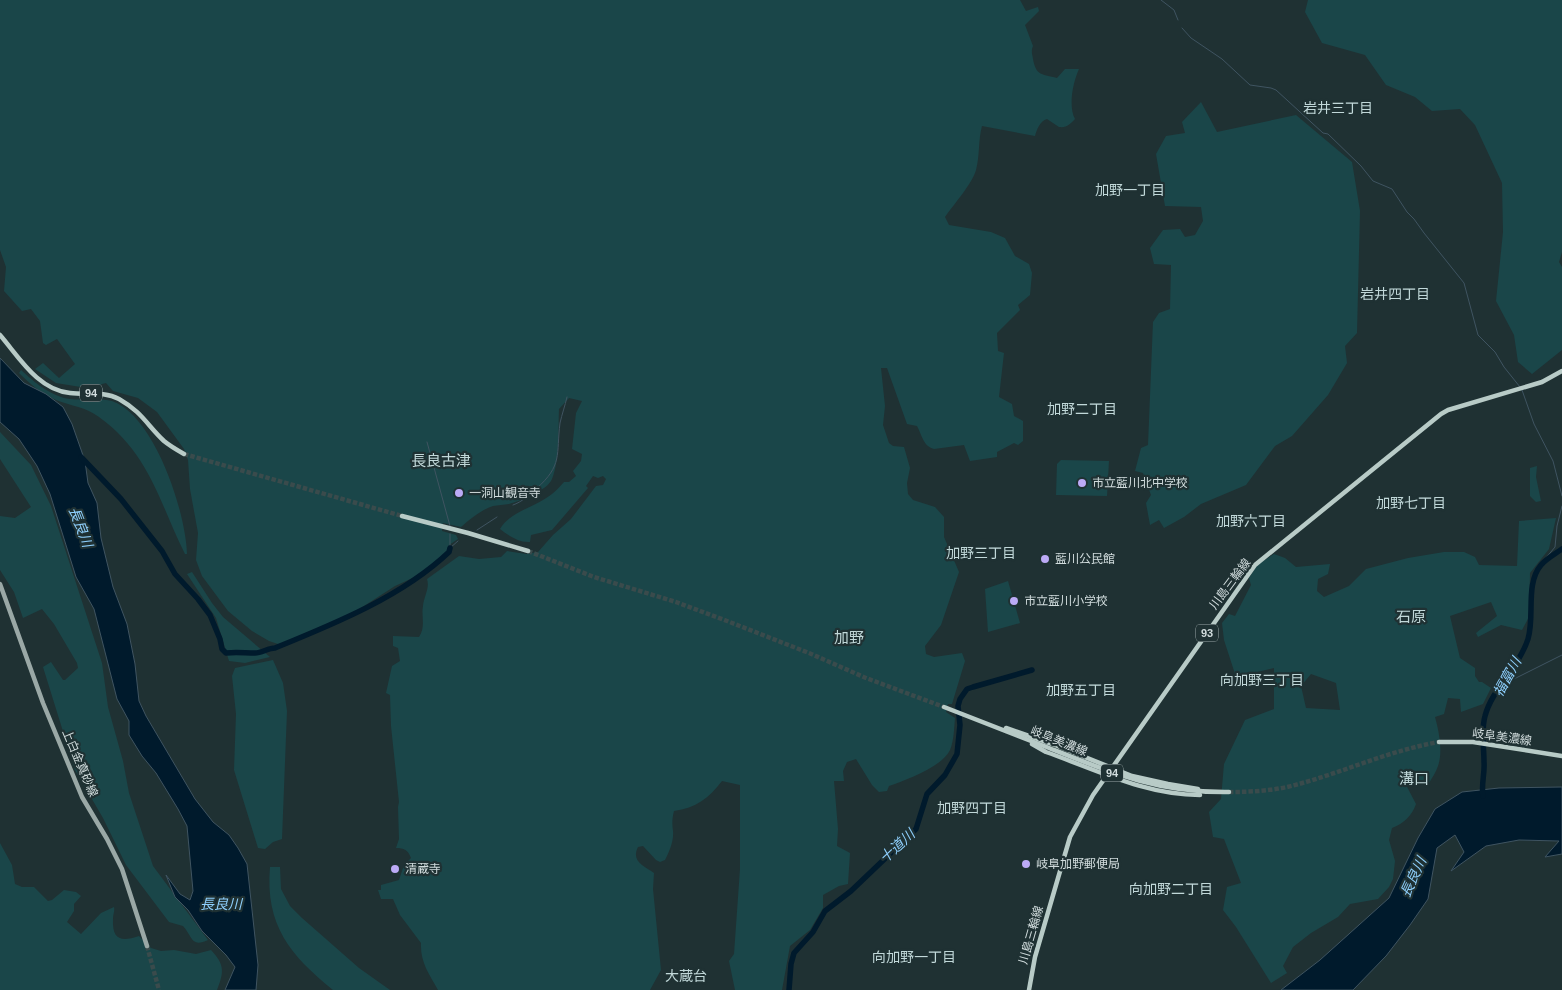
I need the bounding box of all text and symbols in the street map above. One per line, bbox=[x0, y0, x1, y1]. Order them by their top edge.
district label: 岩井三丁目 bbox=[1303, 100, 1373, 116]
district label: 加野一丁目 bbox=[1095, 182, 1165, 198]
district label: 岩井四丁目 bbox=[1360, 286, 1430, 302]
road number: 94 bbox=[80, 384, 102, 402]
district label: 加野二丁目 bbox=[1047, 401, 1117, 417]
district label: 長良古津 bbox=[411, 452, 471, 469]
place label: 市立藍川北中学校 bbox=[1092, 476, 1188, 490]
marker: 市立藍川北中学校 bbox=[1076, 477, 1088, 489]
place label: 一洞山観音寺 bbox=[469, 486, 541, 500]
marker: 一洞山観音寺 bbox=[453, 487, 465, 499]
district label: 加野七丁目 bbox=[1376, 495, 1446, 511]
water label: 長良川 bbox=[66, 505, 97, 551]
district label: 加野六丁目 bbox=[1216, 513, 1286, 529]
district label: 加野三丁目 bbox=[946, 545, 1016, 561]
place label: 藍川公民館 bbox=[1055, 552, 1115, 566]
marker: 藍川公民館 bbox=[1039, 553, 1051, 565]
street label: 川島三輪線 bbox=[1206, 556, 1254, 612]
place label: 市立藍川小学校 bbox=[1024, 594, 1108, 608]
marker: 市立藍川小学校 bbox=[1008, 595, 1020, 607]
district label: 石原 bbox=[1396, 608, 1426, 625]
road number: 93 bbox=[1196, 624, 1218, 641]
district label: 加野 bbox=[834, 629, 864, 646]
water label: 福富川 bbox=[1490, 653, 1525, 699]
district label: 向加野三丁目 bbox=[1220, 672, 1304, 688]
district label: 加野五丁目 bbox=[1046, 682, 1116, 698]
street label: 岐阜美濃線 bbox=[1029, 723, 1089, 759]
street label: 岐阜美濃線 bbox=[1471, 726, 1533, 748]
street label: 上白金真砂線 bbox=[59, 727, 101, 799]
road number: 94 bbox=[1101, 764, 1123, 781]
district label: 溝口 bbox=[1399, 770, 1429, 787]
district label: 加野四丁目 bbox=[937, 800, 1007, 816]
water label: 十道川 bbox=[876, 824, 919, 866]
water label: 長良川 bbox=[1397, 853, 1430, 899]
place label: 岐阜加野郵便局 bbox=[1036, 857, 1120, 871]
marker: 岐阜加野郵便局 bbox=[1020, 858, 1032, 870]
place label: 清蔵寺 bbox=[405, 862, 441, 876]
marker: 清蔵寺 bbox=[389, 863, 401, 875]
district label: 向加野二丁目 bbox=[1129, 881, 1213, 897]
water label: 長良川 bbox=[200, 896, 244, 912]
street label: 川島三輪線 bbox=[1016, 904, 1046, 966]
district label: 向加野一丁目 bbox=[872, 949, 956, 965]
district label: 大蔵台 bbox=[665, 968, 707, 984]

